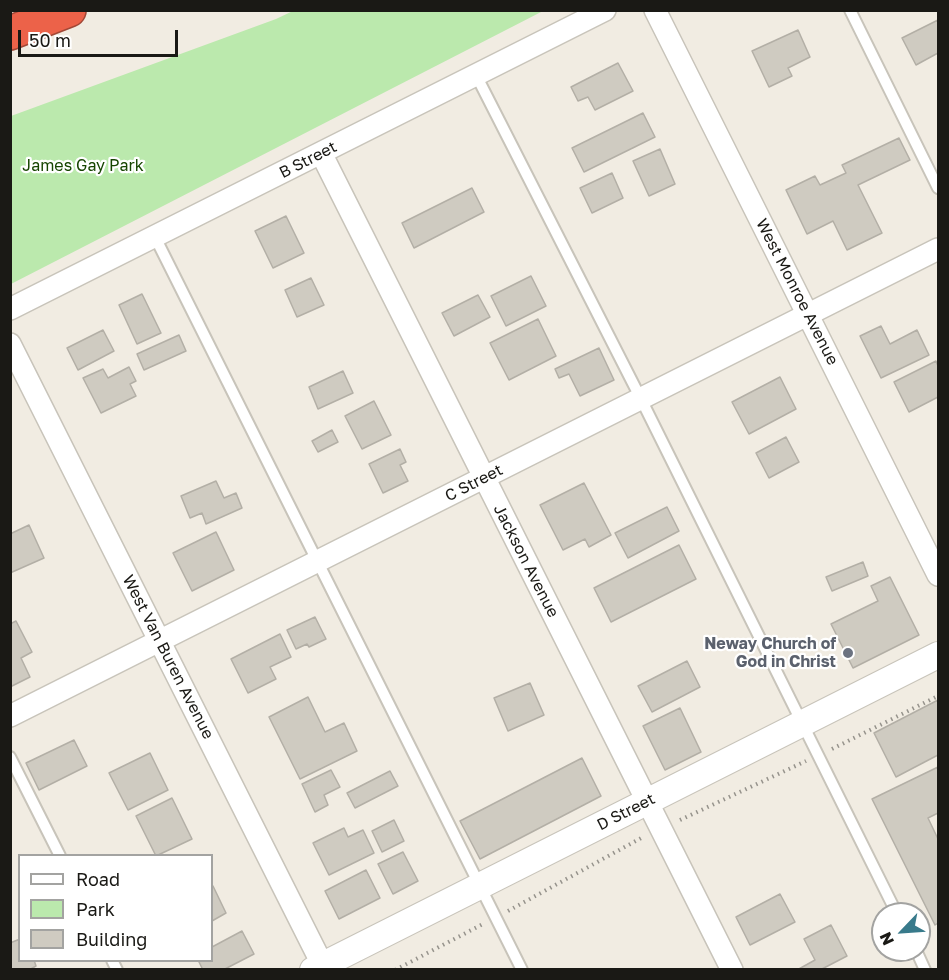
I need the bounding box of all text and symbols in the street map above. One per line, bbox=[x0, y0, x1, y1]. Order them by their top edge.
scale bar bbox=[21, 18, 182, 56]
text: 50 m bbox=[29, 29, 71, 51]
street label: B Street bbox=[276, 137, 340, 183]
park label: James Gay Park bbox=[22, 156, 144, 176]
street label: West Monroe Avenue bbox=[752, 216, 842, 368]
street label: C Street bbox=[442, 460, 506, 506]
street label: Jackson Avenue bbox=[489, 501, 563, 621]
street label: West Van Buren Avenue bbox=[118, 572, 218, 742]
place label: Neway Church of God in Christ bbox=[704, 634, 836, 672]
marker: Neway Church of God in Christ bbox=[841, 646, 855, 660]
street label: D Street bbox=[594, 789, 658, 835]
legend bbox=[18, 854, 213, 962]
text: Road bbox=[76, 868, 120, 890]
text: Park bbox=[76, 898, 115, 920]
north arrow bbox=[871, 902, 931, 962]
text: Building bbox=[76, 928, 147, 950]
text: N bbox=[875, 929, 898, 949]

